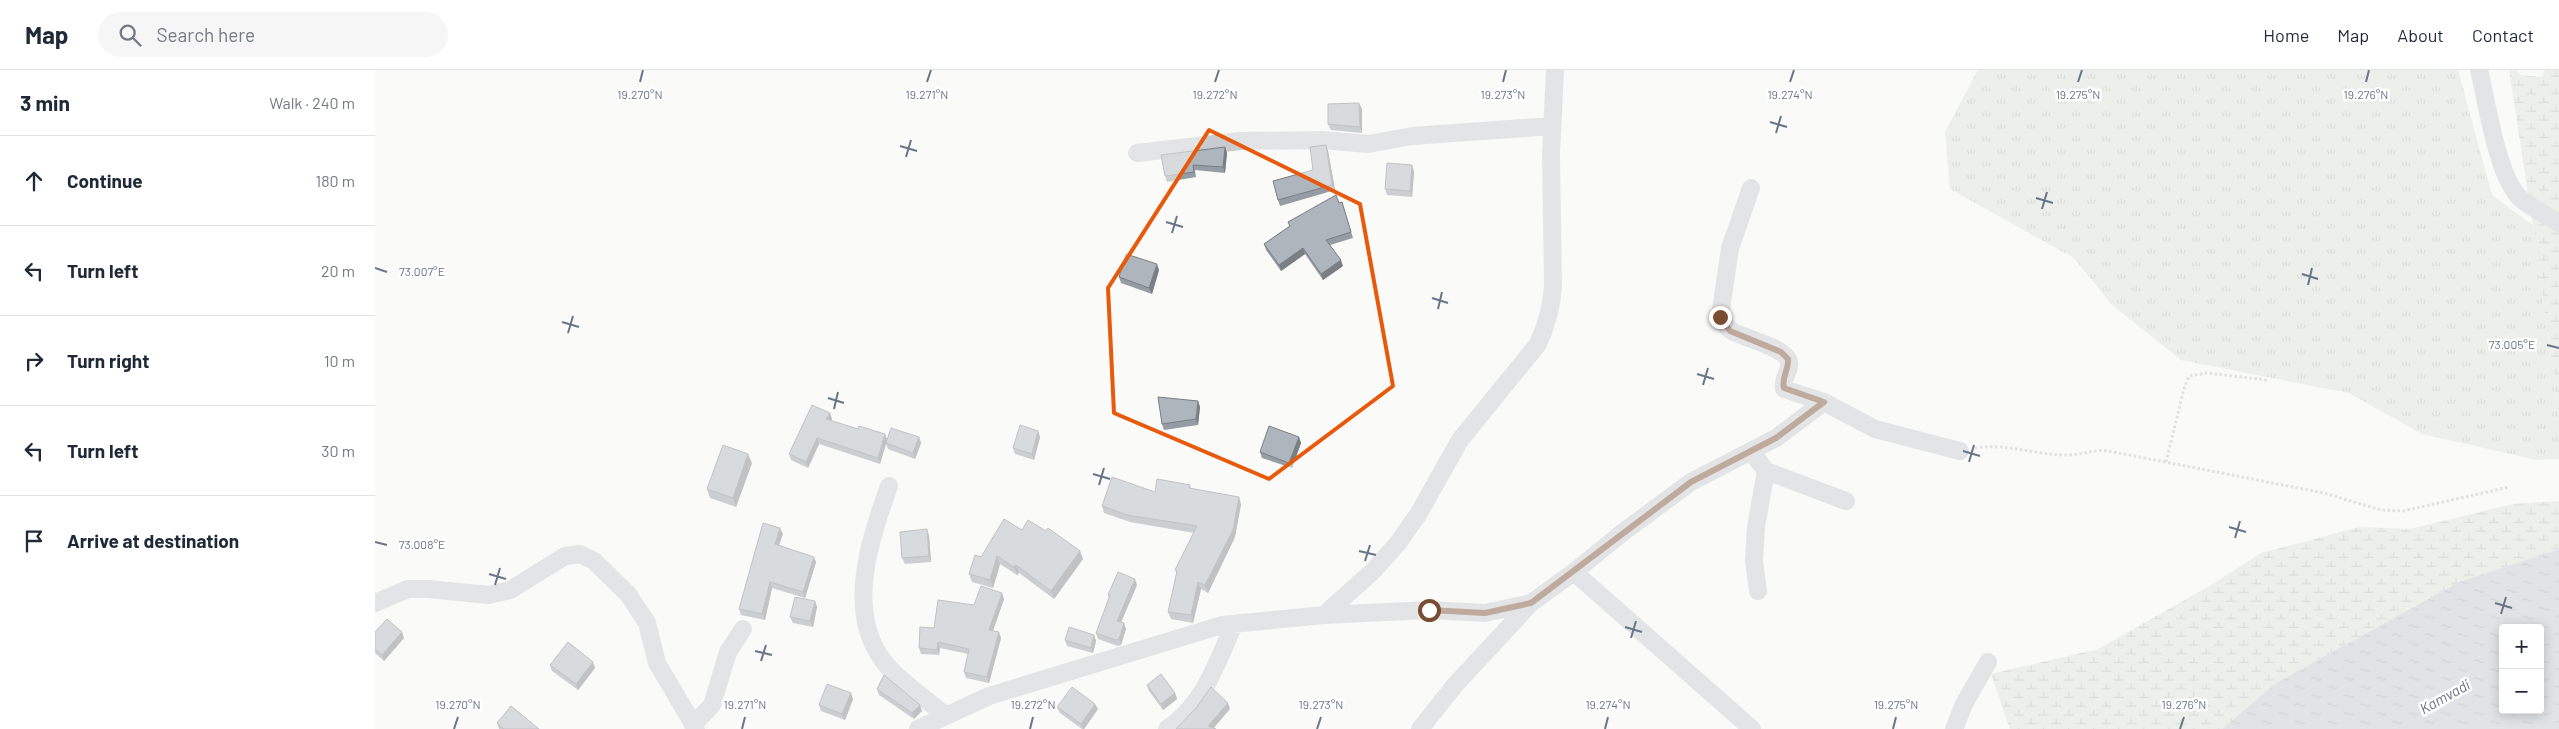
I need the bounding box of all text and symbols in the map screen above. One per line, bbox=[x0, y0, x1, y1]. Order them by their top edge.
search box bbox=[98, 12, 448, 57]
text: Map bbox=[25, 20, 68, 49]
icon: search bbox=[116, 21, 144, 49]
text: Search here bbox=[156, 23, 255, 46]
text: Home bbox=[2263, 24, 2309, 46]
text: Map bbox=[2337, 24, 2369, 46]
text: About bbox=[2397, 24, 2444, 46]
text: Contact bbox=[2472, 24, 2534, 46]
text: 19.270°N bbox=[617, 87, 663, 101]
text: 19.271°N bbox=[906, 87, 948, 101]
text: 19.272°N bbox=[1192, 87, 1238, 101]
text: 19.273°N bbox=[1481, 87, 1525, 101]
text: 19.274°N bbox=[1767, 87, 1813, 101]
text: 19.275°N bbox=[2056, 87, 2100, 101]
text: 19.276°N bbox=[2344, 87, 2388, 101]
text: 3 min bbox=[20, 90, 70, 115]
text: Walk · 240 m bbox=[269, 93, 355, 112]
icon: ahead bbox=[20, 167, 48, 195]
text: Continue bbox=[67, 169, 143, 192]
text: 180 m bbox=[316, 171, 355, 190]
icon: left bbox=[20, 257, 48, 285]
text: Turn left bbox=[67, 259, 138, 282]
text: 20 m bbox=[321, 261, 355, 280]
text: 73.007°E bbox=[399, 264, 445, 278]
route end bbox=[1709, 306, 1732, 329]
text: 73.005°E bbox=[2489, 337, 2535, 351]
icon: right bbox=[20, 347, 48, 375]
text: Turn right bbox=[67, 349, 149, 372]
text: 10 m bbox=[324, 351, 355, 370]
icon: left bbox=[20, 437, 48, 465]
text: Turn left bbox=[67, 439, 138, 462]
text: 30 m bbox=[321, 441, 355, 460]
icon: arrive bbox=[20, 527, 48, 555]
text: Arrive at destination bbox=[67, 529, 239, 552]
text: 73.008°E bbox=[399, 537, 445, 551]
route start bbox=[1418, 599, 1441, 622]
map controls bbox=[2499, 624, 2544, 714]
button: + bbox=[2499, 624, 2544, 669]
button: − bbox=[2499, 669, 2544, 714]
water label: Kamvadi bbox=[2416, 675, 2473, 717]
text: 19.270°N bbox=[435, 697, 481, 711]
text: 19.271°N bbox=[724, 697, 766, 711]
text: 19.272°N bbox=[1010, 697, 1056, 711]
text: 19.273°N bbox=[1299, 697, 1343, 711]
text: 19.274°N bbox=[1585, 697, 1631, 711]
text: 19.275°N bbox=[1874, 697, 1918, 711]
text: 19.276°N bbox=[2162, 697, 2206, 711]

